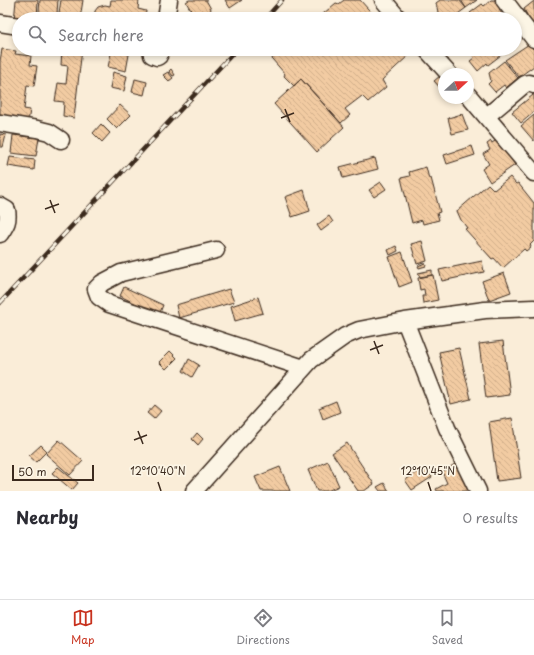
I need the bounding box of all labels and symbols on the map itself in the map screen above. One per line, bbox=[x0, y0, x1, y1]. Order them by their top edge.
north arrow bbox=[438, 68, 474, 104]
scale bar bbox=[12, 463, 94, 482]
text: 12°10'40"N bbox=[130, 463, 186, 478]
text: 12°10'45"N bbox=[401, 463, 455, 478]

